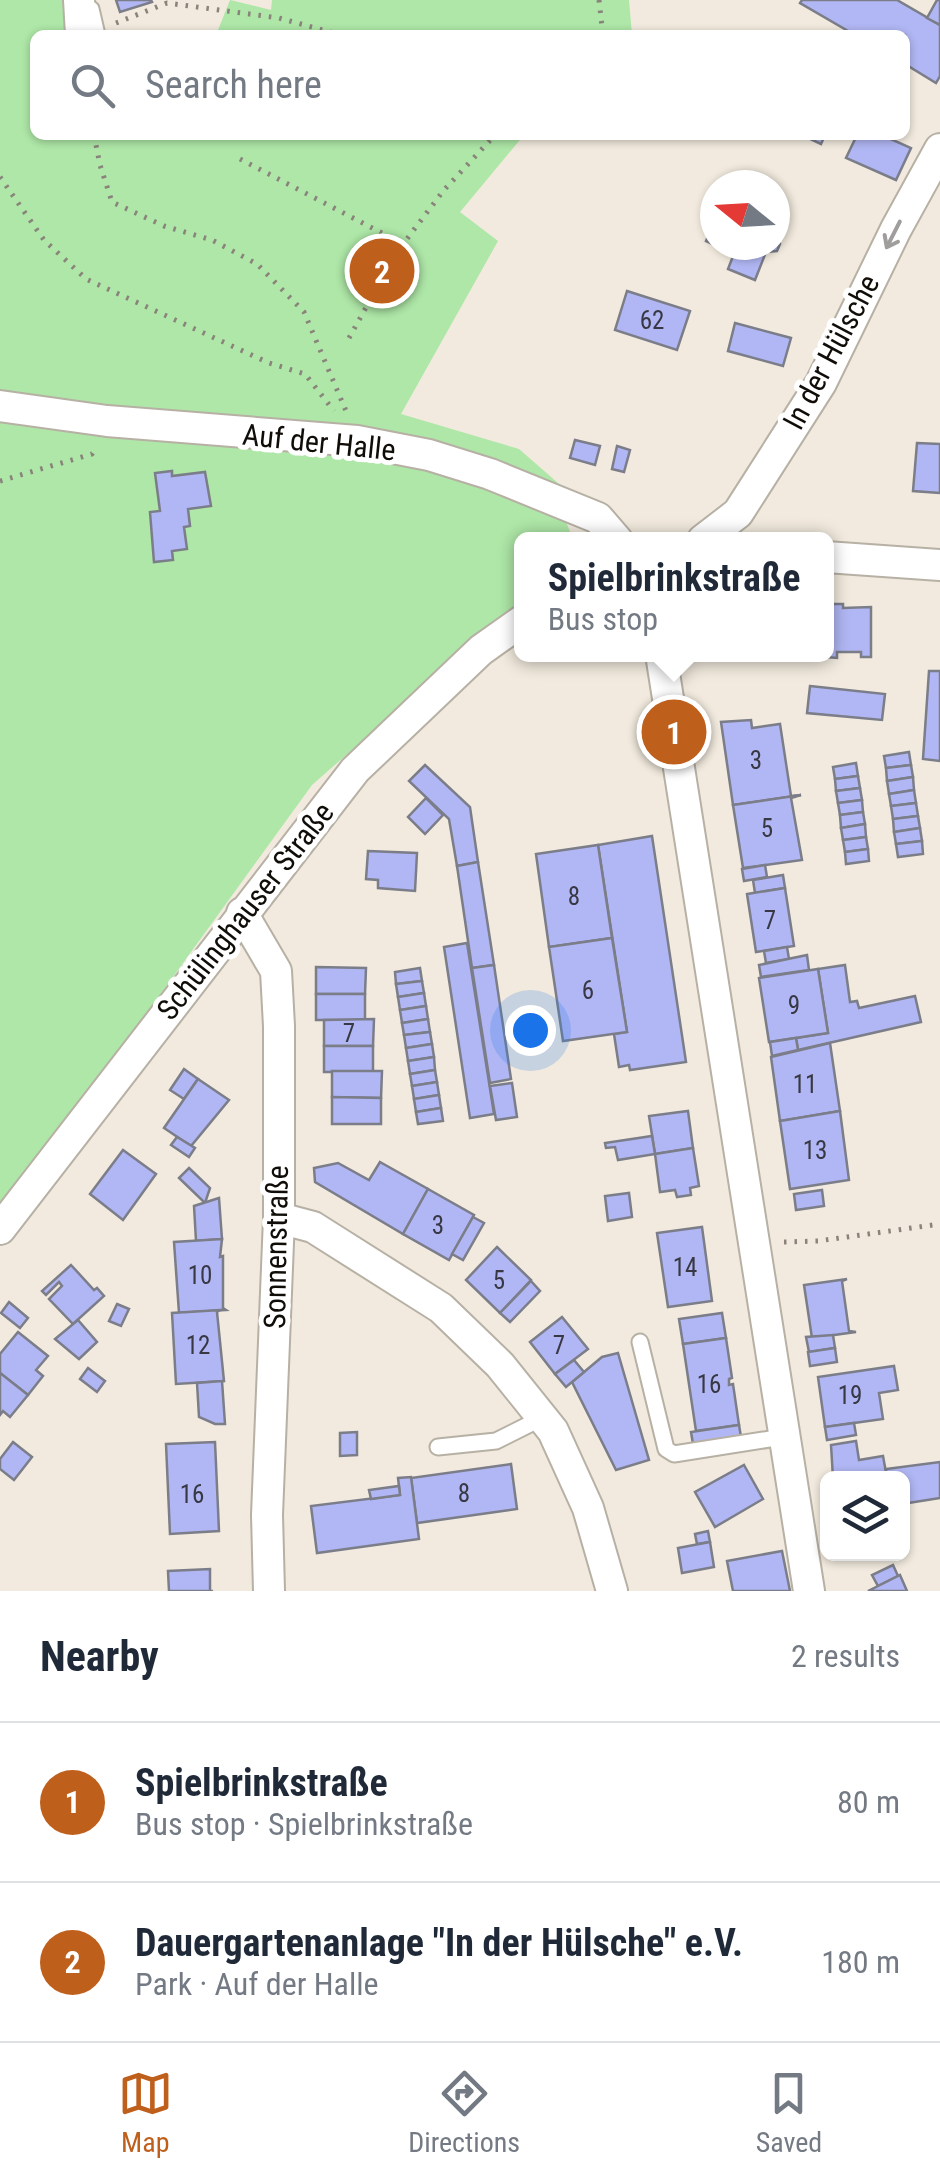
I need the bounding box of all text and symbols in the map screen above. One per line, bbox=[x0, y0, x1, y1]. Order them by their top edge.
search box bbox=[30, 30, 910, 140]
icon: search bbox=[65, 58, 120, 113]
text: Search here bbox=[145, 63, 322, 107]
north arrow bbox=[700, 170, 790, 260]
one-way arrow bbox=[883, 219, 902, 249]
pin: 2 bbox=[350, 234, 414, 308]
street label: In der Hülsche bbox=[776, 269, 886, 435]
house number: 62 bbox=[640, 306, 664, 335]
street label: Auf der Halle bbox=[241, 417, 397, 467]
popup bbox=[514, 532, 834, 662]
text: Spielbrinkstraße bbox=[548, 556, 800, 600]
text: Bus stop bbox=[548, 600, 658, 638]
pin: 1 bbox=[642, 694, 706, 770]
house number: 3 bbox=[750, 746, 762, 775]
street label: Schülinghauser Straße bbox=[149, 796, 341, 1026]
house number: 5 bbox=[761, 814, 773, 843]
house number: 8 bbox=[568, 882, 580, 911]
house number: 7 bbox=[764, 906, 776, 935]
house number: 6 bbox=[582, 976, 594, 1005]
house number: 9 bbox=[788, 991, 800, 1020]
your location bbox=[505, 1005, 556, 1056]
house number: 7 bbox=[343, 1019, 355, 1048]
house number: 11 bbox=[793, 1070, 817, 1099]
house number: 13 bbox=[803, 1136, 827, 1165]
street label: Sonnenstraße bbox=[257, 1165, 295, 1329]
house number: 3 bbox=[432, 1211, 444, 1240]
house number: 14 bbox=[673, 1253, 697, 1282]
house number: 10 bbox=[188, 1261, 212, 1290]
house number: 5 bbox=[493, 1266, 505, 1295]
house number: 12 bbox=[186, 1331, 210, 1360]
house number: 7 bbox=[553, 1331, 565, 1360]
house number: 16 bbox=[697, 1370, 721, 1399]
house number: 19 bbox=[838, 1381, 862, 1410]
map controls bbox=[820, 1471, 910, 1561]
button: layers bbox=[820, 1471, 910, 1561]
house number: 8 bbox=[458, 1479, 470, 1508]
house number: 16 bbox=[180, 1480, 204, 1509]
text: Nearby bbox=[40, 1632, 159, 1681]
text: 2 results bbox=[791, 1637, 900, 1675]
text: Spielbrinkstraße bbox=[135, 1761, 388, 1805]
text: 1 bbox=[64, 1783, 81, 1821]
text: 80 m bbox=[837, 1783, 900, 1821]
text: Bus stop · Spielbrinkstraße bbox=[135, 1805, 473, 1843]
text: Dauergartenanlage "In der Hülsche" e.V. bbox=[135, 1921, 743, 1965]
text: 2 bbox=[64, 1943, 81, 1981]
text: 180 m bbox=[821, 1943, 900, 1981]
text: Park · Auf der Halle bbox=[135, 1965, 379, 2003]
tab: Map bbox=[118, 2066, 173, 2159]
tab: Directions bbox=[408, 2066, 520, 2159]
tab: Saved bbox=[756, 2066, 822, 2159]

